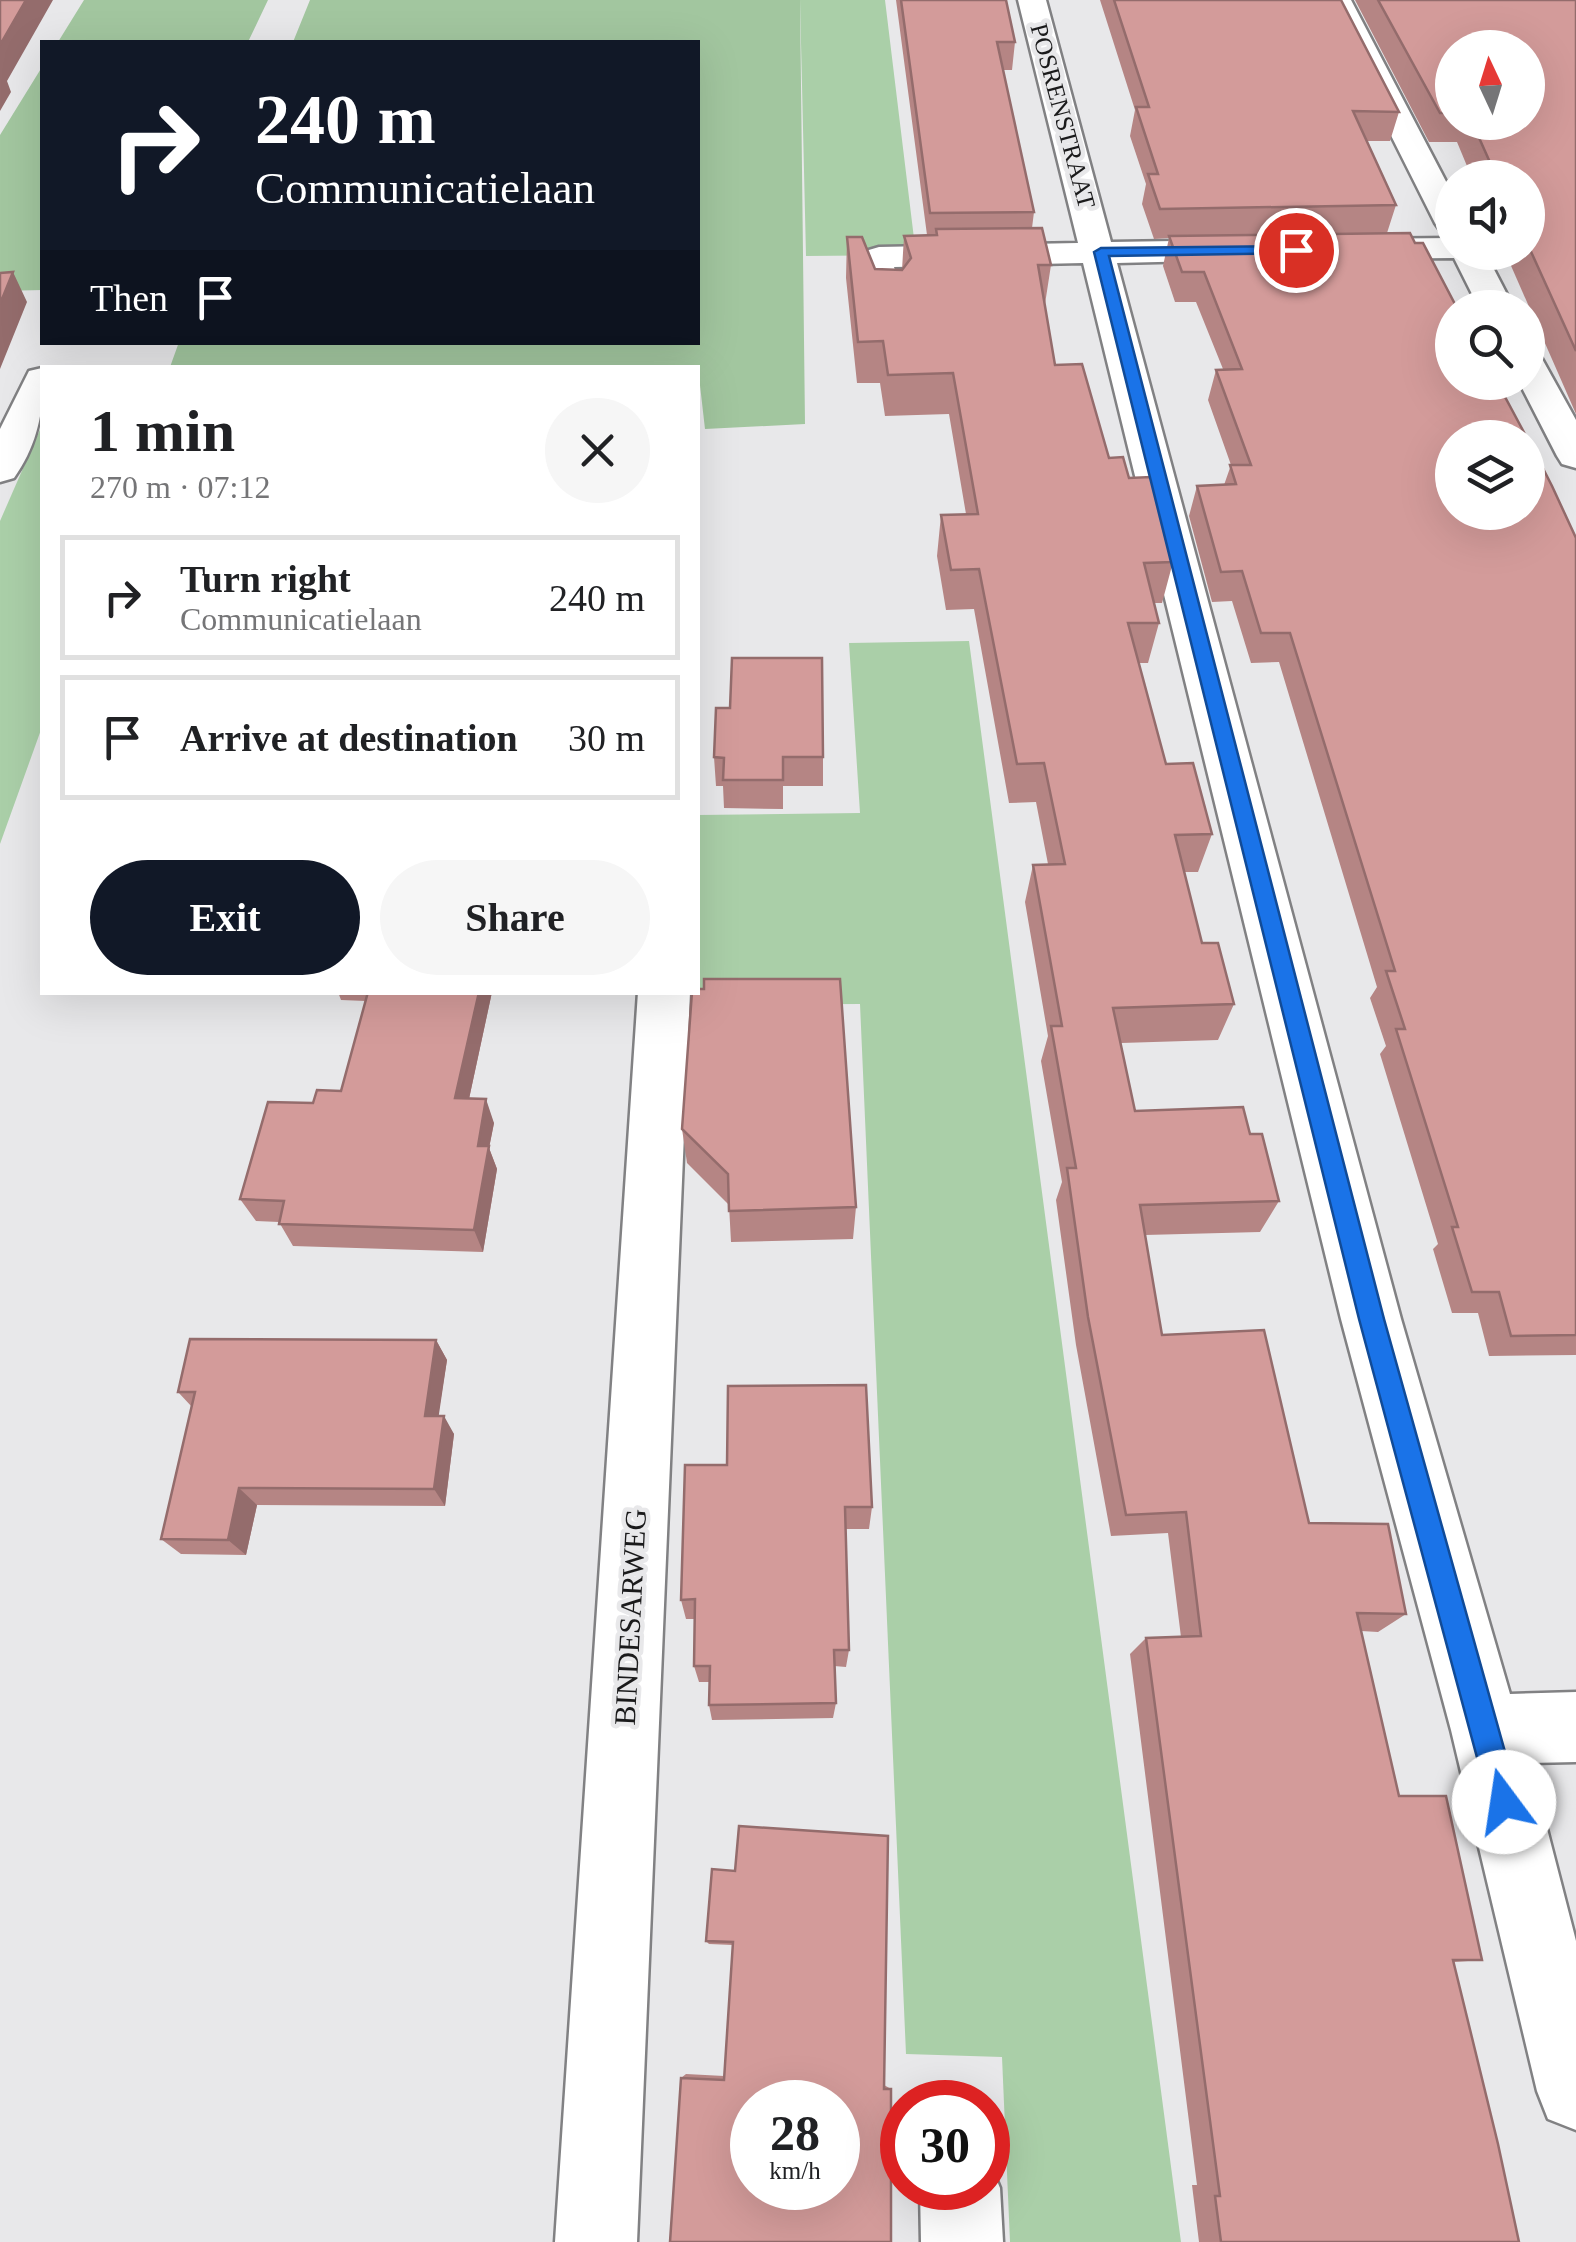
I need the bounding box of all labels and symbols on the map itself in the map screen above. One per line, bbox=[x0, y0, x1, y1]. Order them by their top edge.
street label: POSRENSTRAAT bbox=[1025, 21, 1101, 211]
north arrow bbox=[1435, 30, 1545, 140]
pin bbox=[1254, 208, 1339, 293]
street label: BINDESARWEG bbox=[608, 1508, 652, 1726]
position arrow bbox=[1452, 1750, 1556, 1854]
speed limit sign: 30 bbox=[880, 2080, 1010, 2210]

